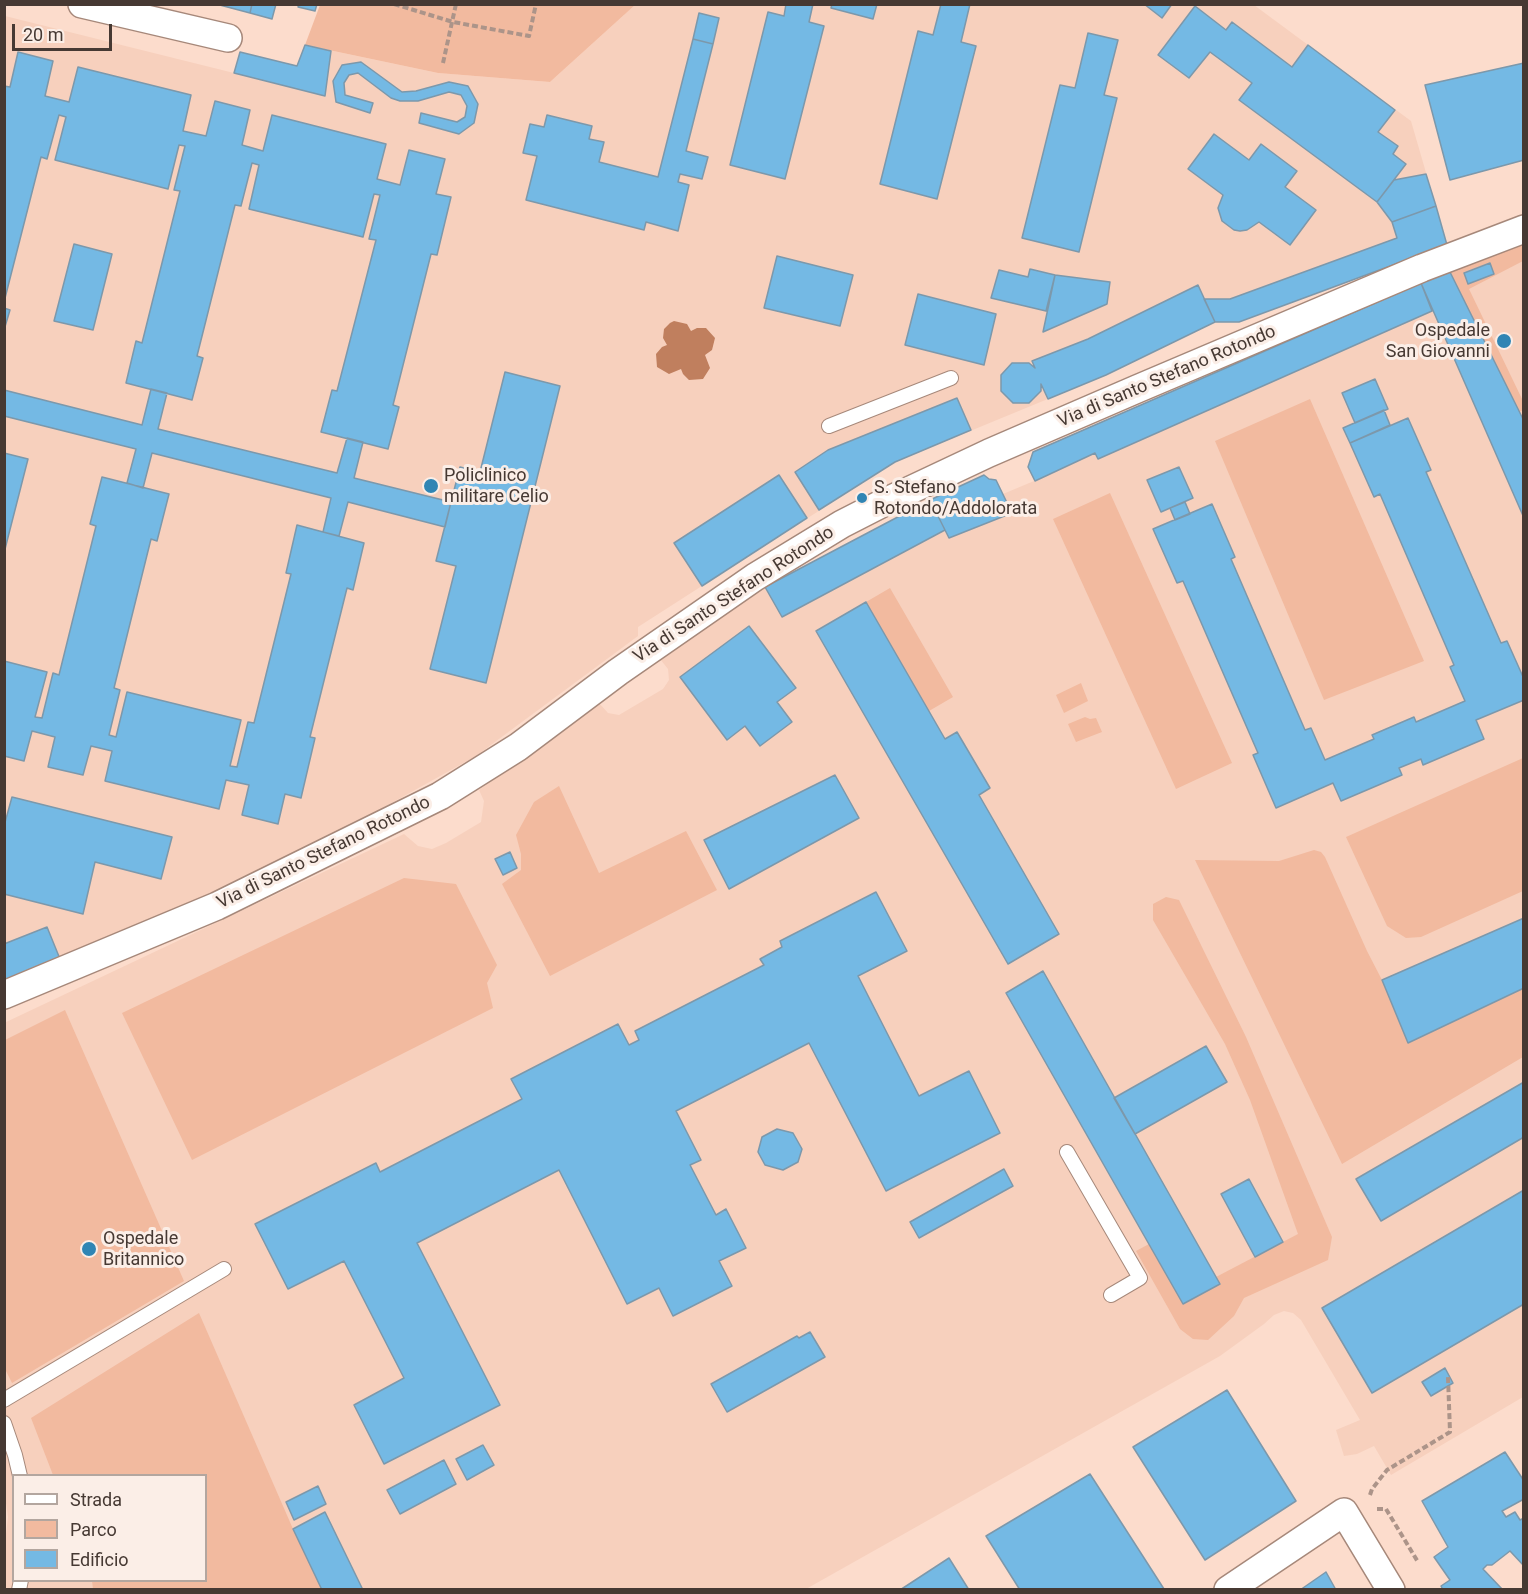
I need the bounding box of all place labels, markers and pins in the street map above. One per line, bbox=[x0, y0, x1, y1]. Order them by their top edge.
place label: Ospedale San Giovanni bbox=[1386, 320, 1490, 362]
marker: Ospedale San Giovanni bbox=[1495, 332, 1513, 350]
place label: Policlinico militare Celio bbox=[444, 465, 549, 508]
marker: Policlinico militare Celio bbox=[422, 477, 440, 495]
place label: S. Stefano Rotondo/Addolorata bbox=[874, 477, 1037, 520]
marker: S. Stefano Rotondo/Addolorata bbox=[855, 491, 869, 505]
place label: Ospedale Britannico bbox=[103, 1228, 184, 1270]
marker: Ospedale Britannico bbox=[80, 1240, 98, 1258]

